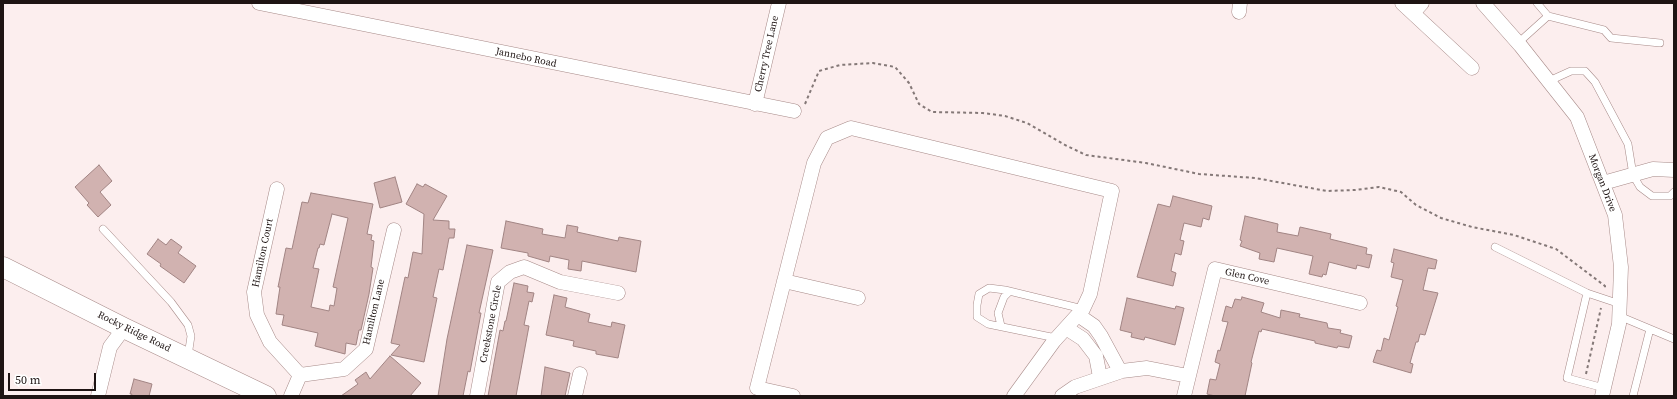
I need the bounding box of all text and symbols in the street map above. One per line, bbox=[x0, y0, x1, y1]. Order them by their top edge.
street label: Cherry Tree Lane bbox=[752, 15, 782, 93]
street label: Jannebo Road bbox=[494, 46, 558, 70]
street label: Morgan Drive bbox=[1585, 152, 1619, 214]
street label: Hamilton Court bbox=[250, 218, 276, 288]
street label: Glen Cove bbox=[1224, 266, 1270, 288]
street label: Hamilton Lane bbox=[361, 278, 387, 346]
street label: Creekstone Circle bbox=[478, 284, 504, 364]
street label: Rocky Ridge Road bbox=[95, 309, 173, 355]
scale bar bbox=[10, 365, 98, 391]
text: 50 m bbox=[15, 372, 41, 388]

